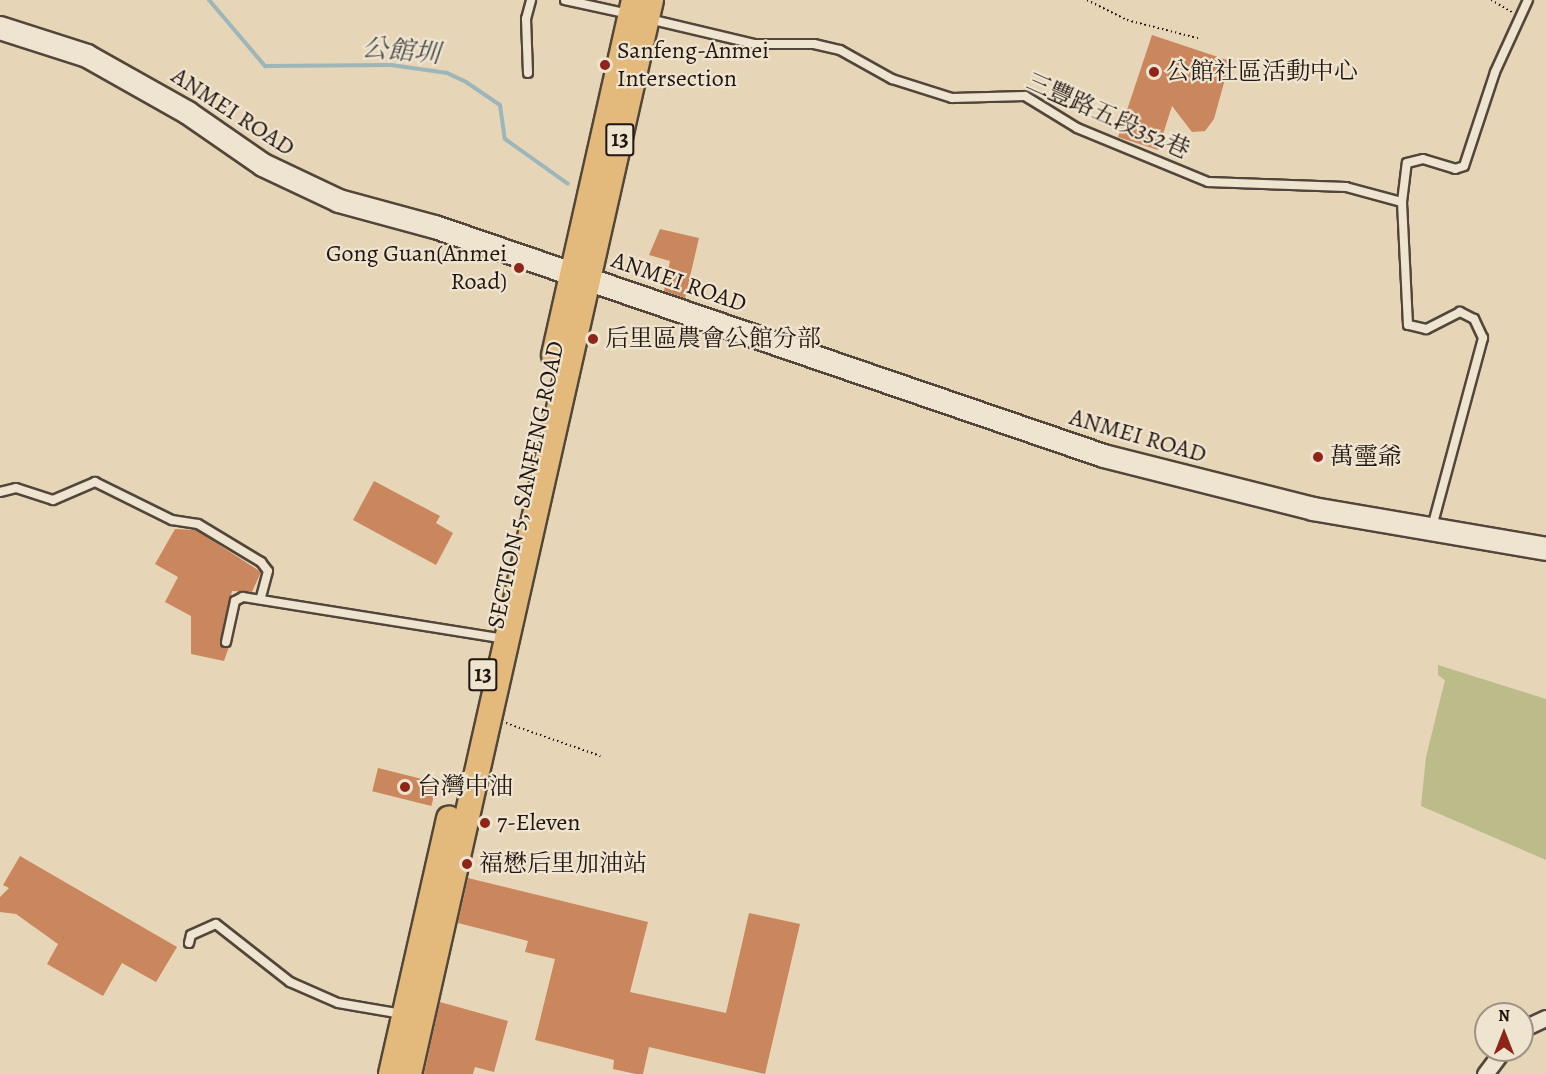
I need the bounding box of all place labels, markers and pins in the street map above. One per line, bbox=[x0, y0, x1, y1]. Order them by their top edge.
place label: Sanfeng-Anmei Intersection bbox=[617, 37, 769, 93]
marker: Sanfeng-Anmei Intersection bbox=[598, 58, 612, 72]
place label: 公館社區活動中心 bbox=[1166, 58, 1358, 86]
marker: 公館社區活動中心 bbox=[1147, 65, 1161, 79]
place label: Gong Guan(Anmei Road) bbox=[326, 240, 507, 296]
marker: Gong Guan(Anmei Road) bbox=[512, 261, 526, 275]
place label: 后里區農會公館分部 bbox=[605, 325, 821, 353]
marker: 后里區農會公館分部 bbox=[586, 332, 600, 346]
place label: 萬𤫊爺 bbox=[1330, 443, 1402, 471]
marker: 萬𤫊爺 bbox=[1311, 450, 1325, 464]
place label: 台灣中油 bbox=[417, 773, 513, 801]
marker: 台灣中油 bbox=[398, 780, 412, 794]
place label: 7-Eleven bbox=[497, 809, 580, 837]
marker: 7-Eleven bbox=[478, 816, 492, 830]
place label: 福懋后里加油站 bbox=[479, 850, 647, 878]
marker: 福懋后里加油站 bbox=[460, 857, 474, 871]

